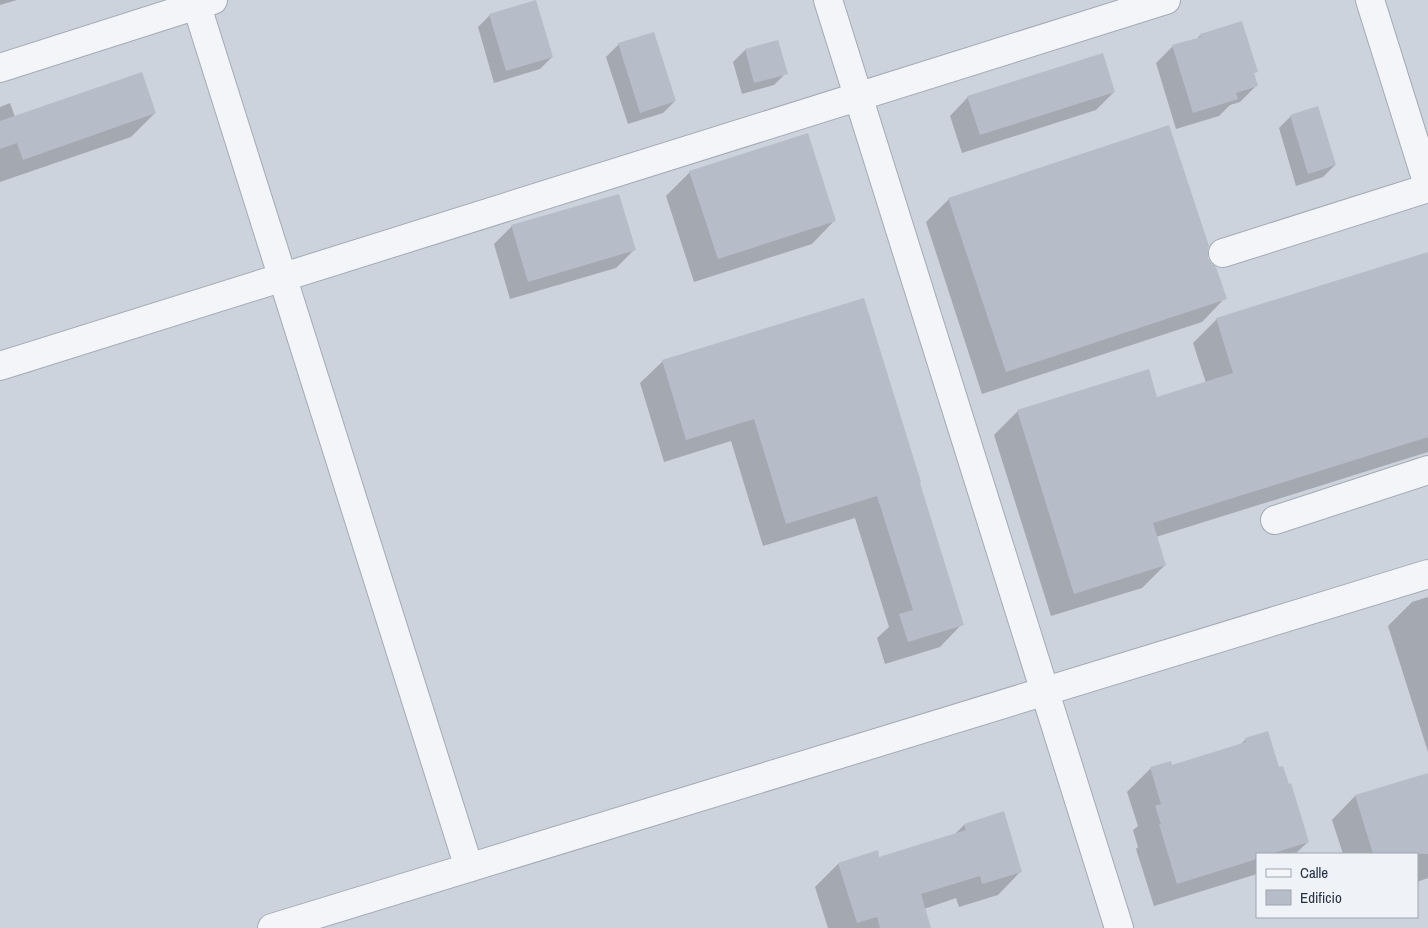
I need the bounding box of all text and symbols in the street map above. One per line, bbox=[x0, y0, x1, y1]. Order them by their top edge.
legend bbox=[1256, 853, 1418, 918]
text: Calle bbox=[1300, 862, 1328, 883]
text: Edificio bbox=[1300, 887, 1342, 908]

